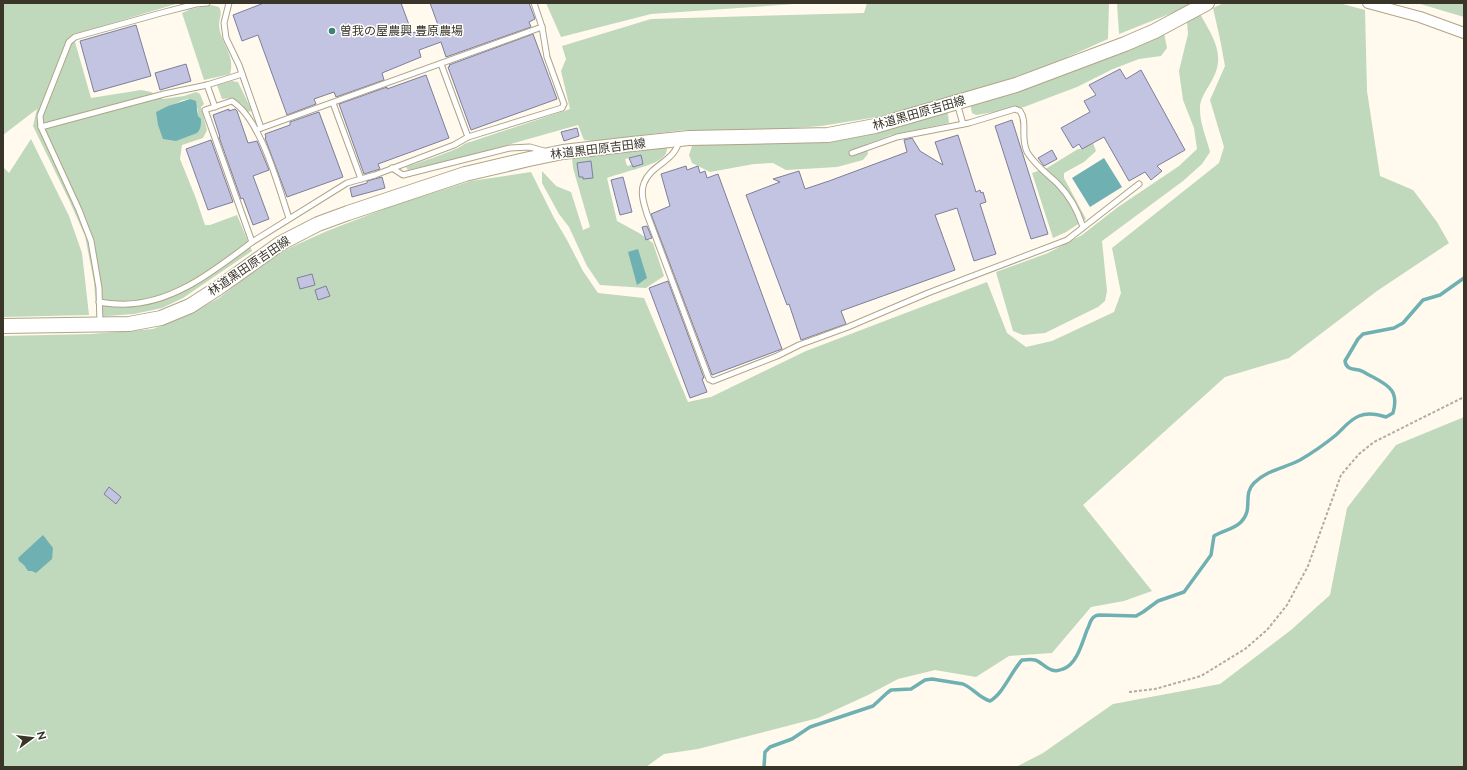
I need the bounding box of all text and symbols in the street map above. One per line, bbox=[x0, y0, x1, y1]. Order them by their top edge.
place label: 曽我の屋農興 豊原農場 bbox=[340, 24, 463, 38]
marker: 曽我の屋農興 豊原農場 bbox=[327, 26, 337, 36]
street label: 林道黒田原吉田線 bbox=[871, 93, 967, 133]
street label: 林道黒田原吉田線 bbox=[549, 136, 647, 162]
street label: 林道黒田原吉田線 bbox=[205, 233, 293, 299]
north arrow bbox=[12, 718, 52, 758]
text: N bbox=[34, 730, 49, 741]

